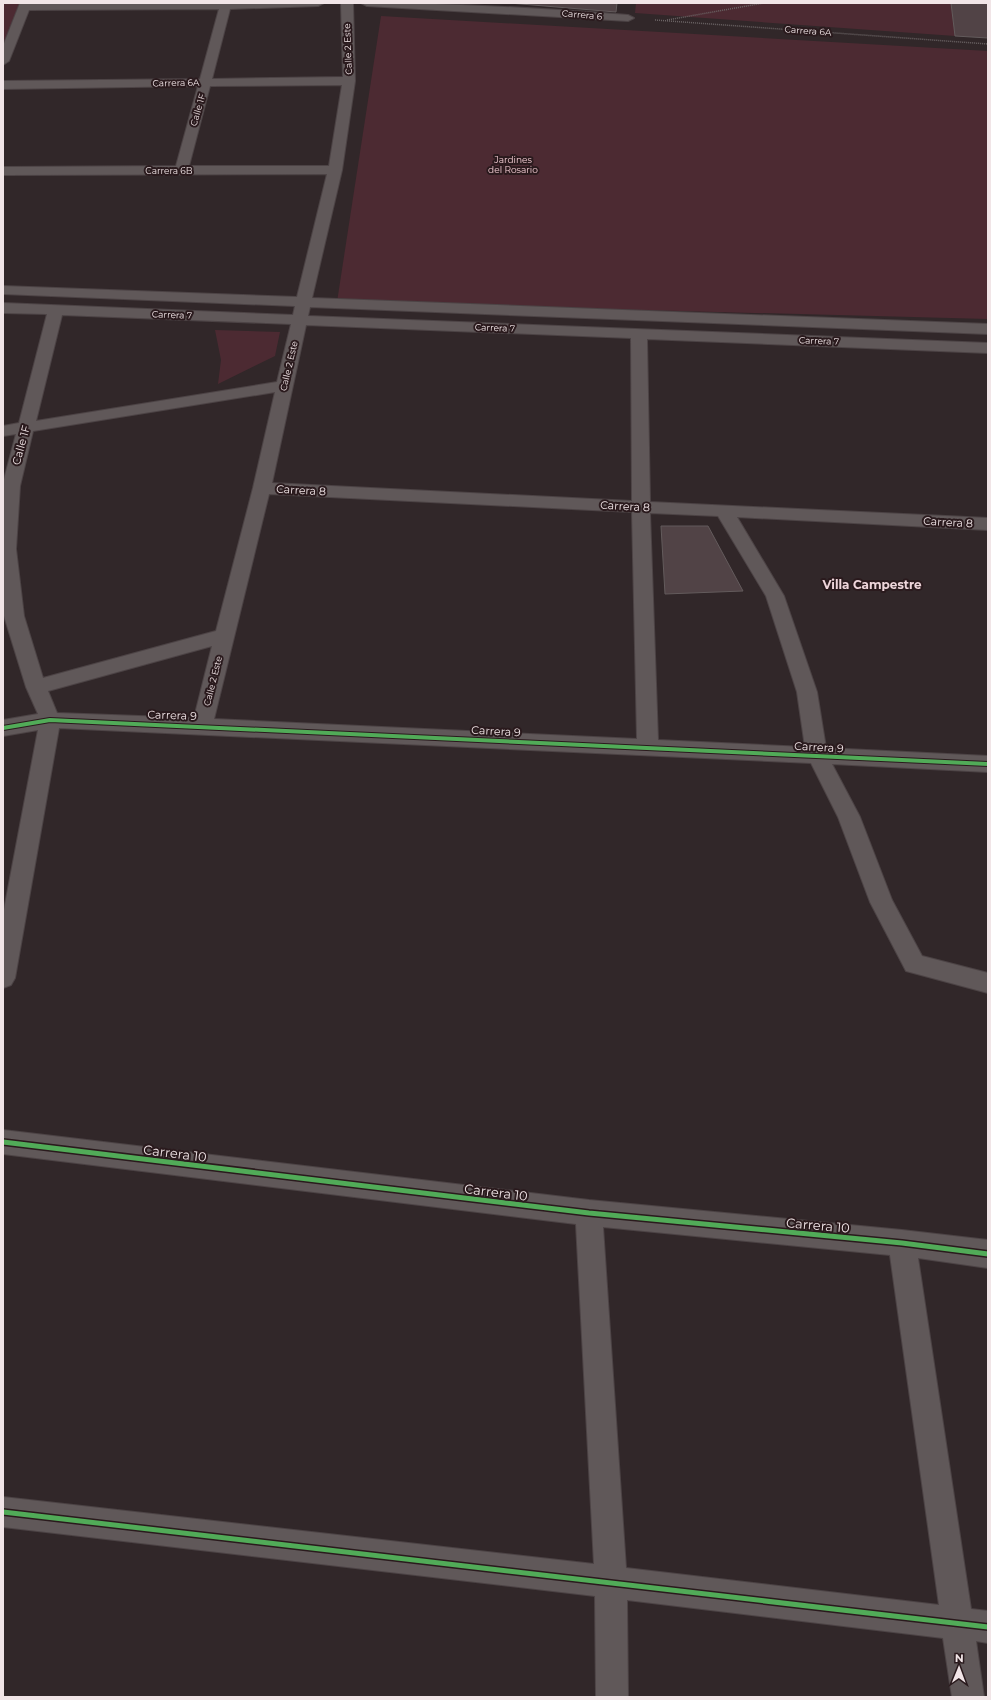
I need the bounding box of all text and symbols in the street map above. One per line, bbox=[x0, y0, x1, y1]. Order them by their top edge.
street label: Carrera 6 bbox=[561, 7, 603, 22]
street label: Calle 2 Este bbox=[341, 23, 354, 75]
street label: Carrera 6A bbox=[784, 23, 832, 38]
street label: Carrera 6A bbox=[152, 77, 200, 88]
street label: Calle 1F bbox=[188, 92, 207, 127]
park label: Jardines del Rosario bbox=[488, 154, 538, 175]
street label: Carrera 6B bbox=[145, 165, 193, 176]
street label: Carrera 7 bbox=[152, 308, 192, 321]
street label: Carrera 7 bbox=[475, 321, 515, 334]
street label: Carrera 7 bbox=[799, 334, 839, 347]
street label: Calle 2 Este bbox=[277, 339, 300, 392]
street label: Calle 1F bbox=[9, 424, 33, 466]
street label: Carrera 8 bbox=[276, 482, 326, 498]
street label: Carrera 8 bbox=[600, 498, 650, 514]
street label: Carrera 8 bbox=[923, 514, 973, 530]
district label: Villa Campestre bbox=[821, 577, 922, 592]
street label: Calle 2 Este bbox=[201, 654, 224, 707]
street label: Carrera 9 bbox=[147, 707, 197, 723]
street label: Carrera 9 bbox=[471, 723, 521, 739]
street label: Carrera 9 bbox=[794, 739, 844, 755]
street label: Carrera 10 bbox=[142, 1141, 208, 1165]
street label: Carrera 10 bbox=[463, 1180, 529, 1204]
street label: Carrera 10 bbox=[785, 1214, 851, 1236]
north arrow bbox=[939, 1648, 979, 1688]
text: N bbox=[955, 1651, 964, 1665]

